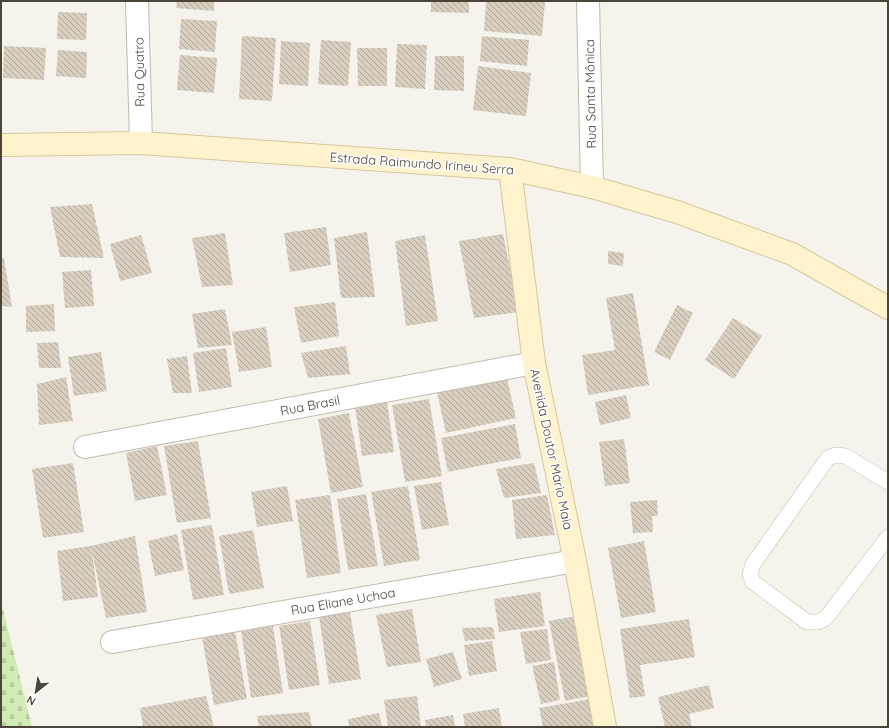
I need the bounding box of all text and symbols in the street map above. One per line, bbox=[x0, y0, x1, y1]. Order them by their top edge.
street label: Rua Quatro bbox=[130, 37, 148, 107]
street label: Rua Santa Mônica bbox=[581, 39, 599, 149]
street label: Estrada Raimundo Irineu Serra bbox=[329, 149, 515, 177]
street label: Avenida Doutor Mário Maia bbox=[527, 367, 577, 531]
street label: Rua Brasil bbox=[279, 391, 341, 419]
street label: Rua Eliane Uchoa bbox=[289, 584, 397, 618]
north arrow bbox=[16, 672, 56, 712]
text: N bbox=[24, 693, 38, 709]

